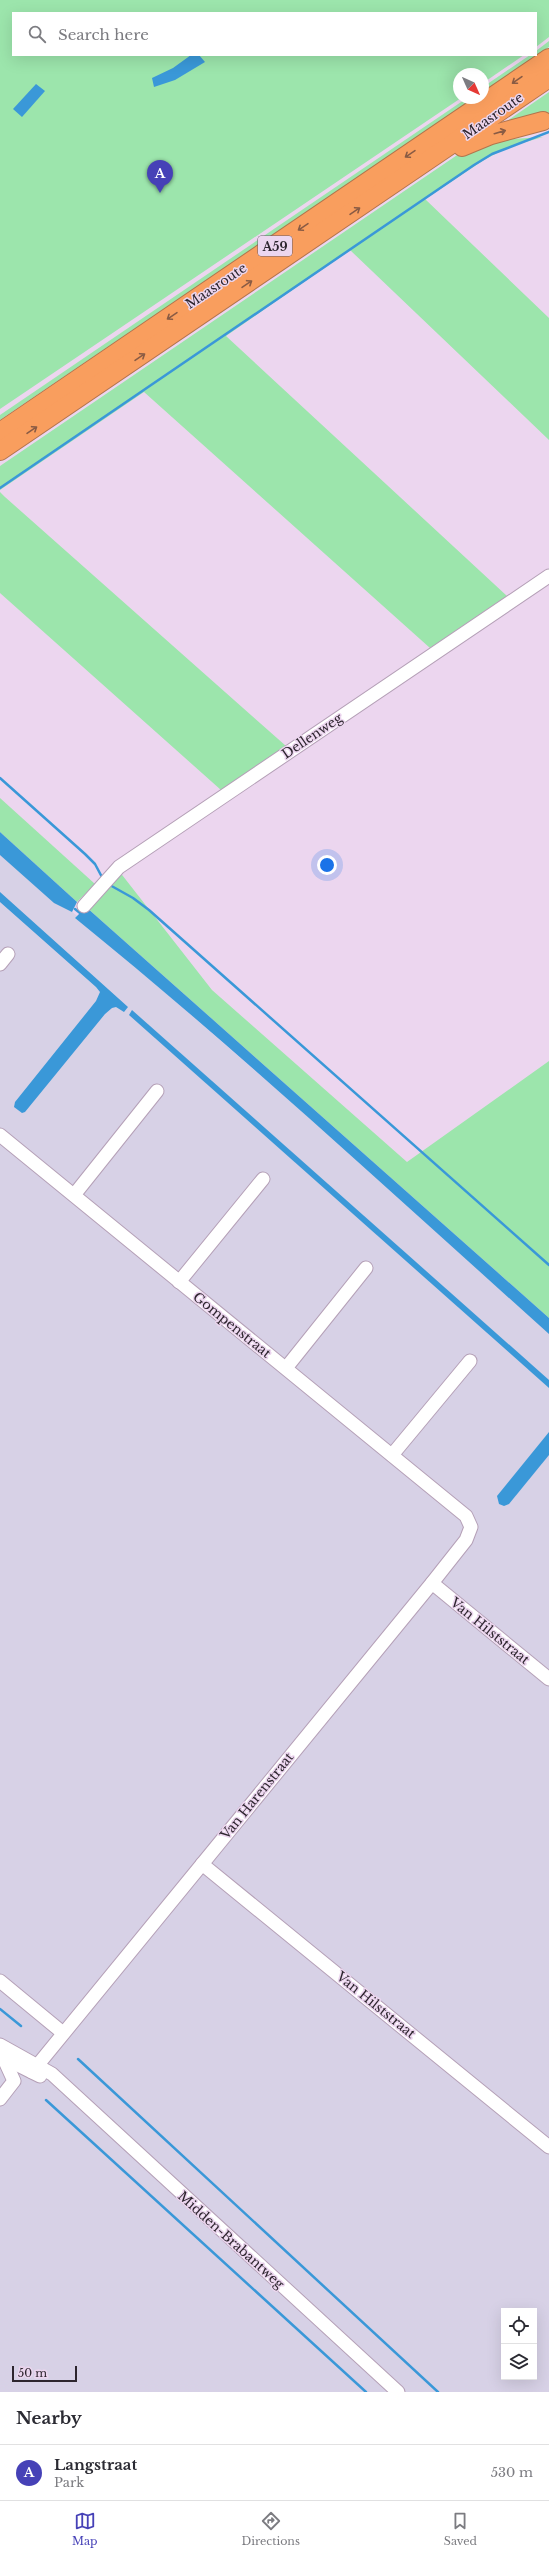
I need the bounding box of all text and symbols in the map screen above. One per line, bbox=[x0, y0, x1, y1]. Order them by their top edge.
search box bbox=[12, 12, 537, 56]
icon: search bbox=[26, 23, 48, 45]
text: Search here bbox=[58, 25, 149, 44]
north arrow bbox=[453, 68, 489, 104]
one-way arrow bbox=[512, 76, 523, 84]
street label: Maasroute bbox=[459, 89, 527, 143]
one-way arrow bbox=[493, 128, 506, 136]
one-way arrow bbox=[405, 150, 416, 158]
pin: A bbox=[147, 160, 173, 193]
one-way arrow bbox=[349, 207, 360, 215]
one-way arrow bbox=[297, 223, 308, 231]
road number: A59 bbox=[258, 236, 292, 256]
street label: Maasroute bbox=[182, 259, 250, 313]
one-way arrow bbox=[242, 280, 253, 288]
one-way arrow bbox=[167, 312, 178, 320]
one-way arrow bbox=[134, 353, 145, 361]
one-way arrow bbox=[26, 426, 37, 434]
street label: Dellenweg bbox=[278, 709, 346, 763]
your location bbox=[317, 855, 337, 875]
street label: Gompenstraat bbox=[190, 1288, 274, 1362]
street label: Van Hilststraat bbox=[446, 1593, 533, 1668]
street label: Van Harenstraat bbox=[216, 1749, 297, 1844]
street label: Van Hilststraat bbox=[332, 1967, 419, 2042]
street label: Midden-Brabantweg bbox=[174, 2188, 288, 2292]
map controls bbox=[501, 2308, 537, 2380]
button: locate bbox=[501, 2308, 537, 2344]
button: layers bbox=[501, 2344, 537, 2380]
scale bar bbox=[12, 2364, 77, 2383]
text: 50 m bbox=[18, 2366, 47, 2380]
text: Nearby bbox=[16, 2408, 82, 2429]
text: Langstraat bbox=[54, 2455, 137, 2474]
text: A bbox=[24, 2464, 34, 2481]
text: 530 m bbox=[491, 2464, 533, 2481]
text: Park bbox=[54, 2474, 84, 2491]
tab: Map bbox=[72, 2510, 98, 2548]
tab: Directions bbox=[241, 2510, 300, 2548]
tab: Saved bbox=[444, 2510, 477, 2548]

